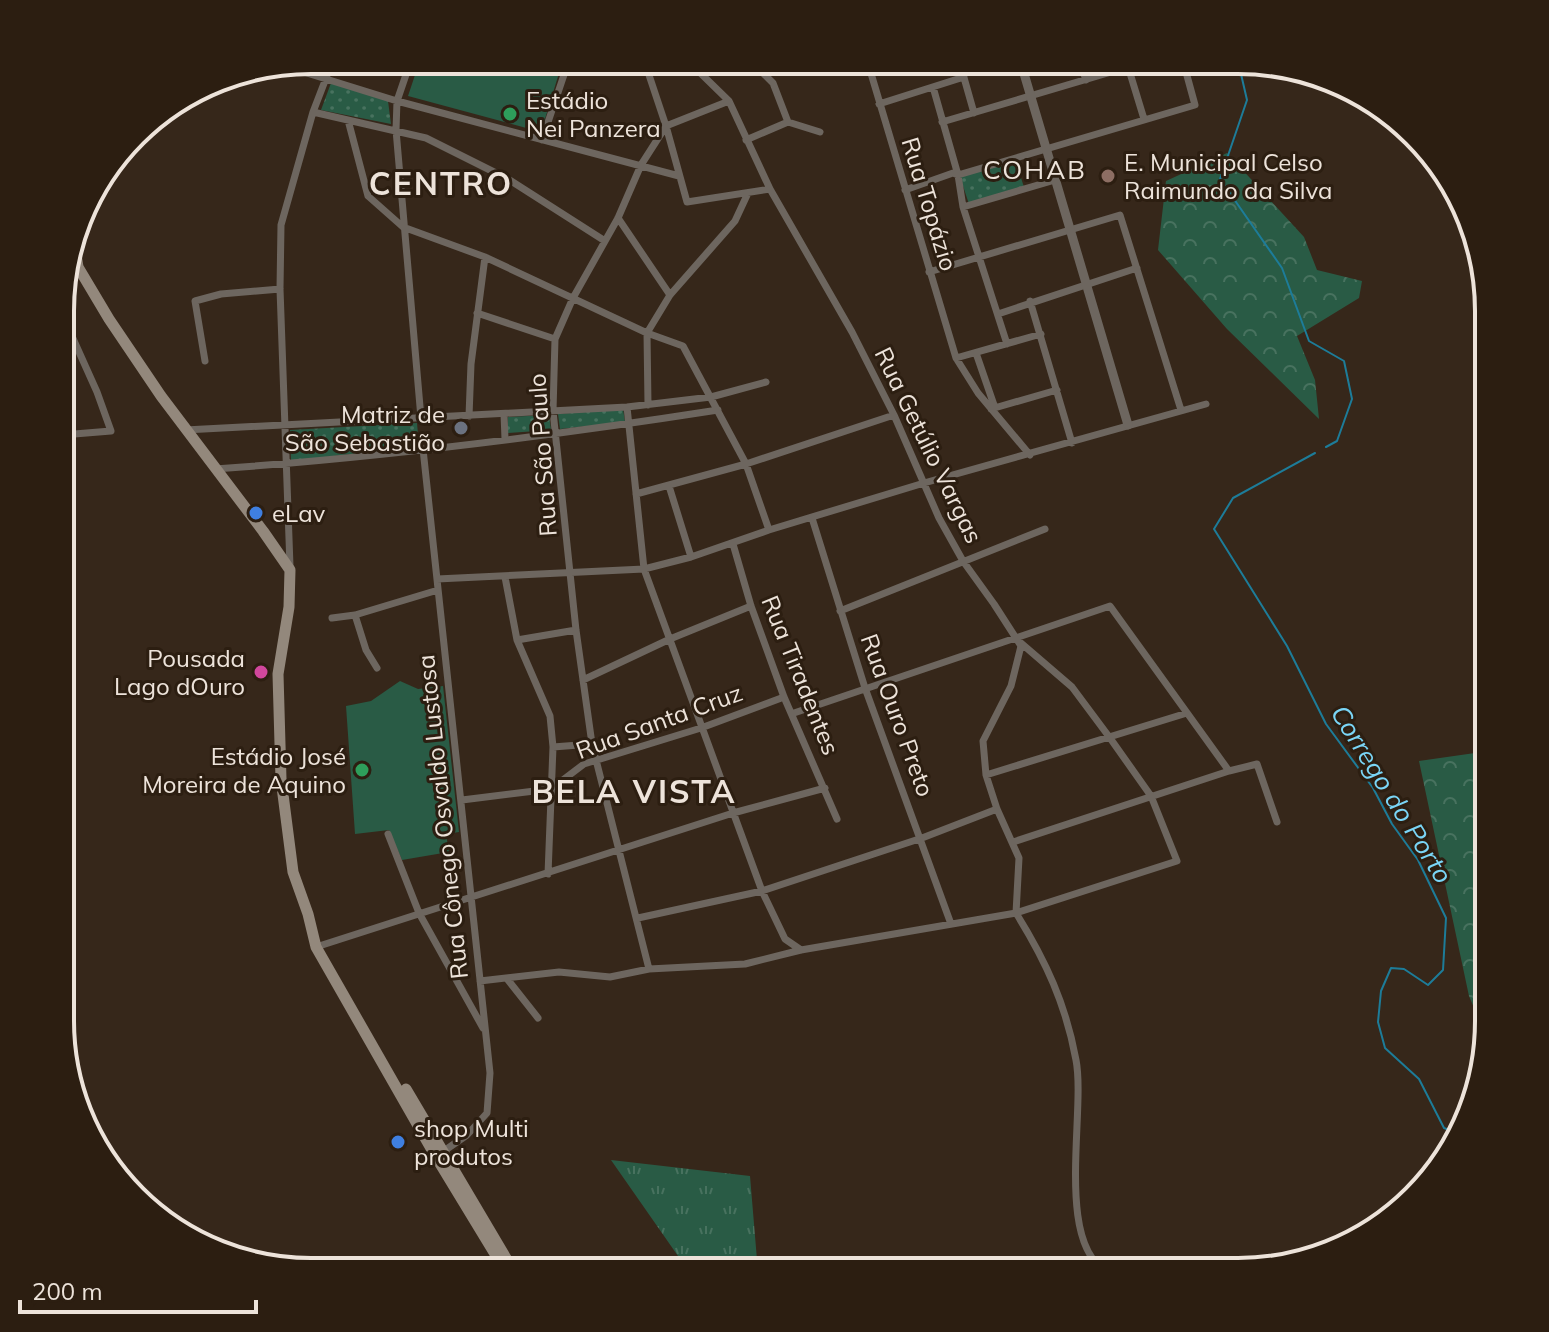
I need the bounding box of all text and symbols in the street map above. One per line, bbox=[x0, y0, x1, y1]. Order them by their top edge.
place label: Estádio Nei Panzera bbox=[526, 85, 661, 143]
marker: Estádio Nei Panzera bbox=[501, 105, 519, 123]
street label: Rua Topázio bbox=[895, 134, 965, 274]
place label: E. Municipal Celso Raimundo da Silva bbox=[1124, 147, 1332, 205]
district label: COHAB bbox=[983, 153, 1087, 186]
district label: CENTRO bbox=[369, 163, 513, 203]
marker: E. Municipal Celso Raimundo da Silva bbox=[1099, 167, 1117, 185]
street label: Rua Getúlio Vargas bbox=[869, 342, 989, 548]
street label: Rua São Paulo bbox=[521, 373, 563, 537]
place label: Matriz de São Sebastião bbox=[285, 399, 445, 457]
marker: Matriz de São Sebastião bbox=[452, 419, 470, 437]
place label: eLav bbox=[272, 498, 325, 528]
marker: eLav bbox=[247, 504, 265, 522]
street label: Rua Tiradentes bbox=[755, 591, 847, 759]
street label: Rua Ouro Preto bbox=[855, 630, 941, 800]
place label: Pousada Lago dOuro bbox=[114, 643, 245, 701]
street label: Rua Cônego Osvaldo Lustosa bbox=[410, 653, 474, 981]
marker: Pousada Lago dOuro bbox=[252, 663, 270, 681]
street label: Rua Santa Cruz bbox=[572, 677, 746, 765]
water label: Corrego do Porto bbox=[1324, 699, 1460, 889]
place label: Estádio José Moreira de Aquino bbox=[142, 741, 346, 799]
marker: Estádio José Moreira de Aquino bbox=[353, 761, 371, 779]
district label: BELA VISTA bbox=[532, 771, 736, 811]
place label: shop Multi produtos bbox=[414, 1113, 529, 1171]
marker: shop Multi produtos bbox=[389, 1133, 407, 1151]
scale bar bbox=[20, 1264, 256, 1314]
text: 200 m bbox=[32, 1276, 103, 1306]

